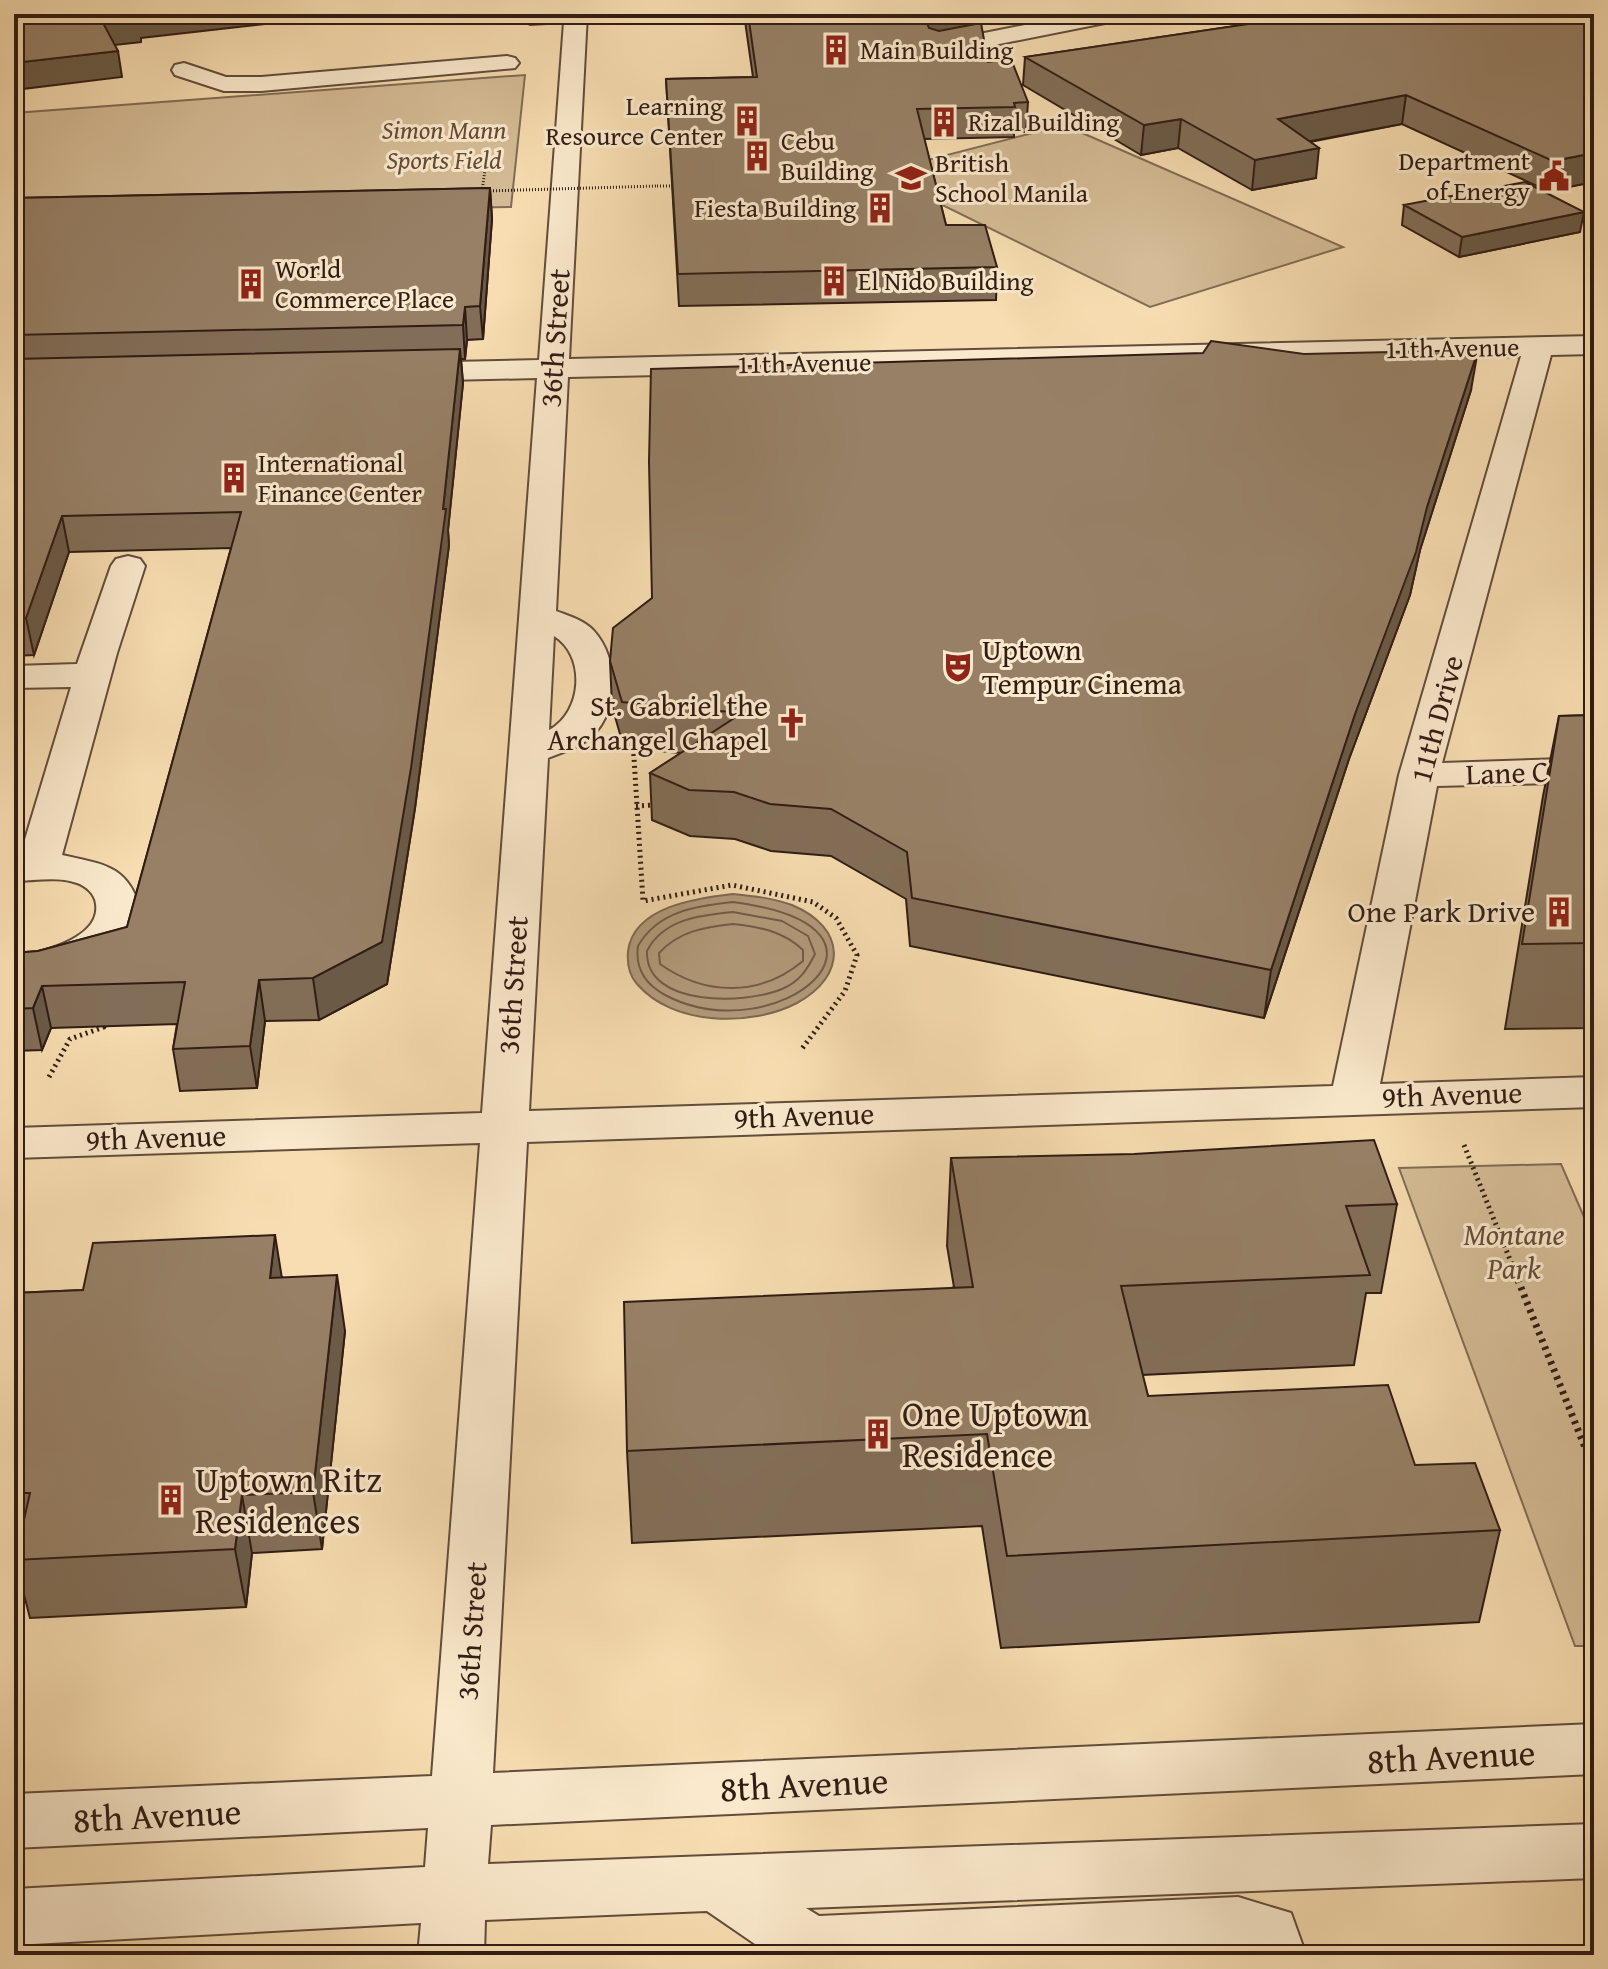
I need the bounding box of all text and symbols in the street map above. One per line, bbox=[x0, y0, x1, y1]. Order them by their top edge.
place label: Main Building bbox=[860, 30, 1013, 69]
building icon: Main Building bbox=[819, 33, 853, 67]
place label: Learning Resource Center bbox=[545, 86, 723, 155]
place label: Rizal Building bbox=[968, 102, 1119, 141]
building icon: Learning Resource Center bbox=[730, 104, 764, 138]
building icon: Rizal Building bbox=[927, 105, 961, 139]
park label: Simon Mann Sports Field bbox=[382, 110, 506, 179]
place label: Cebu Building bbox=[781, 121, 873, 190]
building icon: Cebu Building bbox=[740, 139, 774, 173]
place label: Department of Energy bbox=[1399, 141, 1530, 210]
place label: British School Manila bbox=[935, 143, 1089, 212]
public building icon: Department of Energy bbox=[1537, 159, 1571, 193]
school or university icon: British School Manila bbox=[894, 161, 928, 195]
place label: Fiesta Building bbox=[694, 188, 856, 227]
building icon: Fiesta Building bbox=[863, 191, 897, 225]
place label: World Commerce Place bbox=[275, 249, 454, 318]
place label: El Nido Building bbox=[858, 261, 1034, 300]
building icon: El Nido Building bbox=[817, 264, 851, 298]
building icon: World Commerce Place bbox=[234, 267, 268, 301]
street label: 36th Street bbox=[527, 267, 581, 409]
street label: 11th Avenue bbox=[1384, 327, 1520, 368]
street label: 11th Avenue bbox=[736, 342, 872, 383]
place label: International Finance Center bbox=[258, 443, 422, 512]
building icon: International Finance Center bbox=[217, 461, 251, 495]
place label: Uptown Tempur Cinema bbox=[982, 627, 1182, 705]
theatre icon: Uptown Tempur Cinema bbox=[941, 650, 975, 684]
street label: 11th Drive bbox=[1398, 650, 1474, 787]
place label: St. Gabriel the Archangel Chapel bbox=[547, 683, 768, 761]
church icon: St. Gabriel the Archangel Chapel bbox=[775, 706, 809, 740]
street label: Lane C bbox=[1465, 749, 1549, 795]
place label: One Park Drive bbox=[1347, 889, 1535, 933]
building icon: One Park Drive bbox=[1542, 895, 1576, 929]
street label: 36th Street bbox=[485, 914, 539, 1056]
street label: 9th Avenue bbox=[1381, 1070, 1523, 1118]
street label: 9th Avenue bbox=[733, 1091, 875, 1139]
street label: 9th Avenue bbox=[85, 1113, 227, 1161]
park label: Montane Park bbox=[1463, 1212, 1565, 1290]
place label: One Uptown Residence bbox=[902, 1386, 1088, 1480]
building icon: One Uptown Residence bbox=[861, 1417, 895, 1451]
place label: Uptown Ritz Residences bbox=[195, 1452, 382, 1546]
building icon: Uptown Ritz Residences bbox=[154, 1483, 188, 1517]
street label: 36th Street bbox=[444, 1560, 498, 1702]
street label: 8th Avenue bbox=[1365, 1725, 1537, 1786]
street label: 8th Avenue bbox=[718, 1753, 890, 1814]
street label: 8th Avenue bbox=[71, 1784, 243, 1845]

